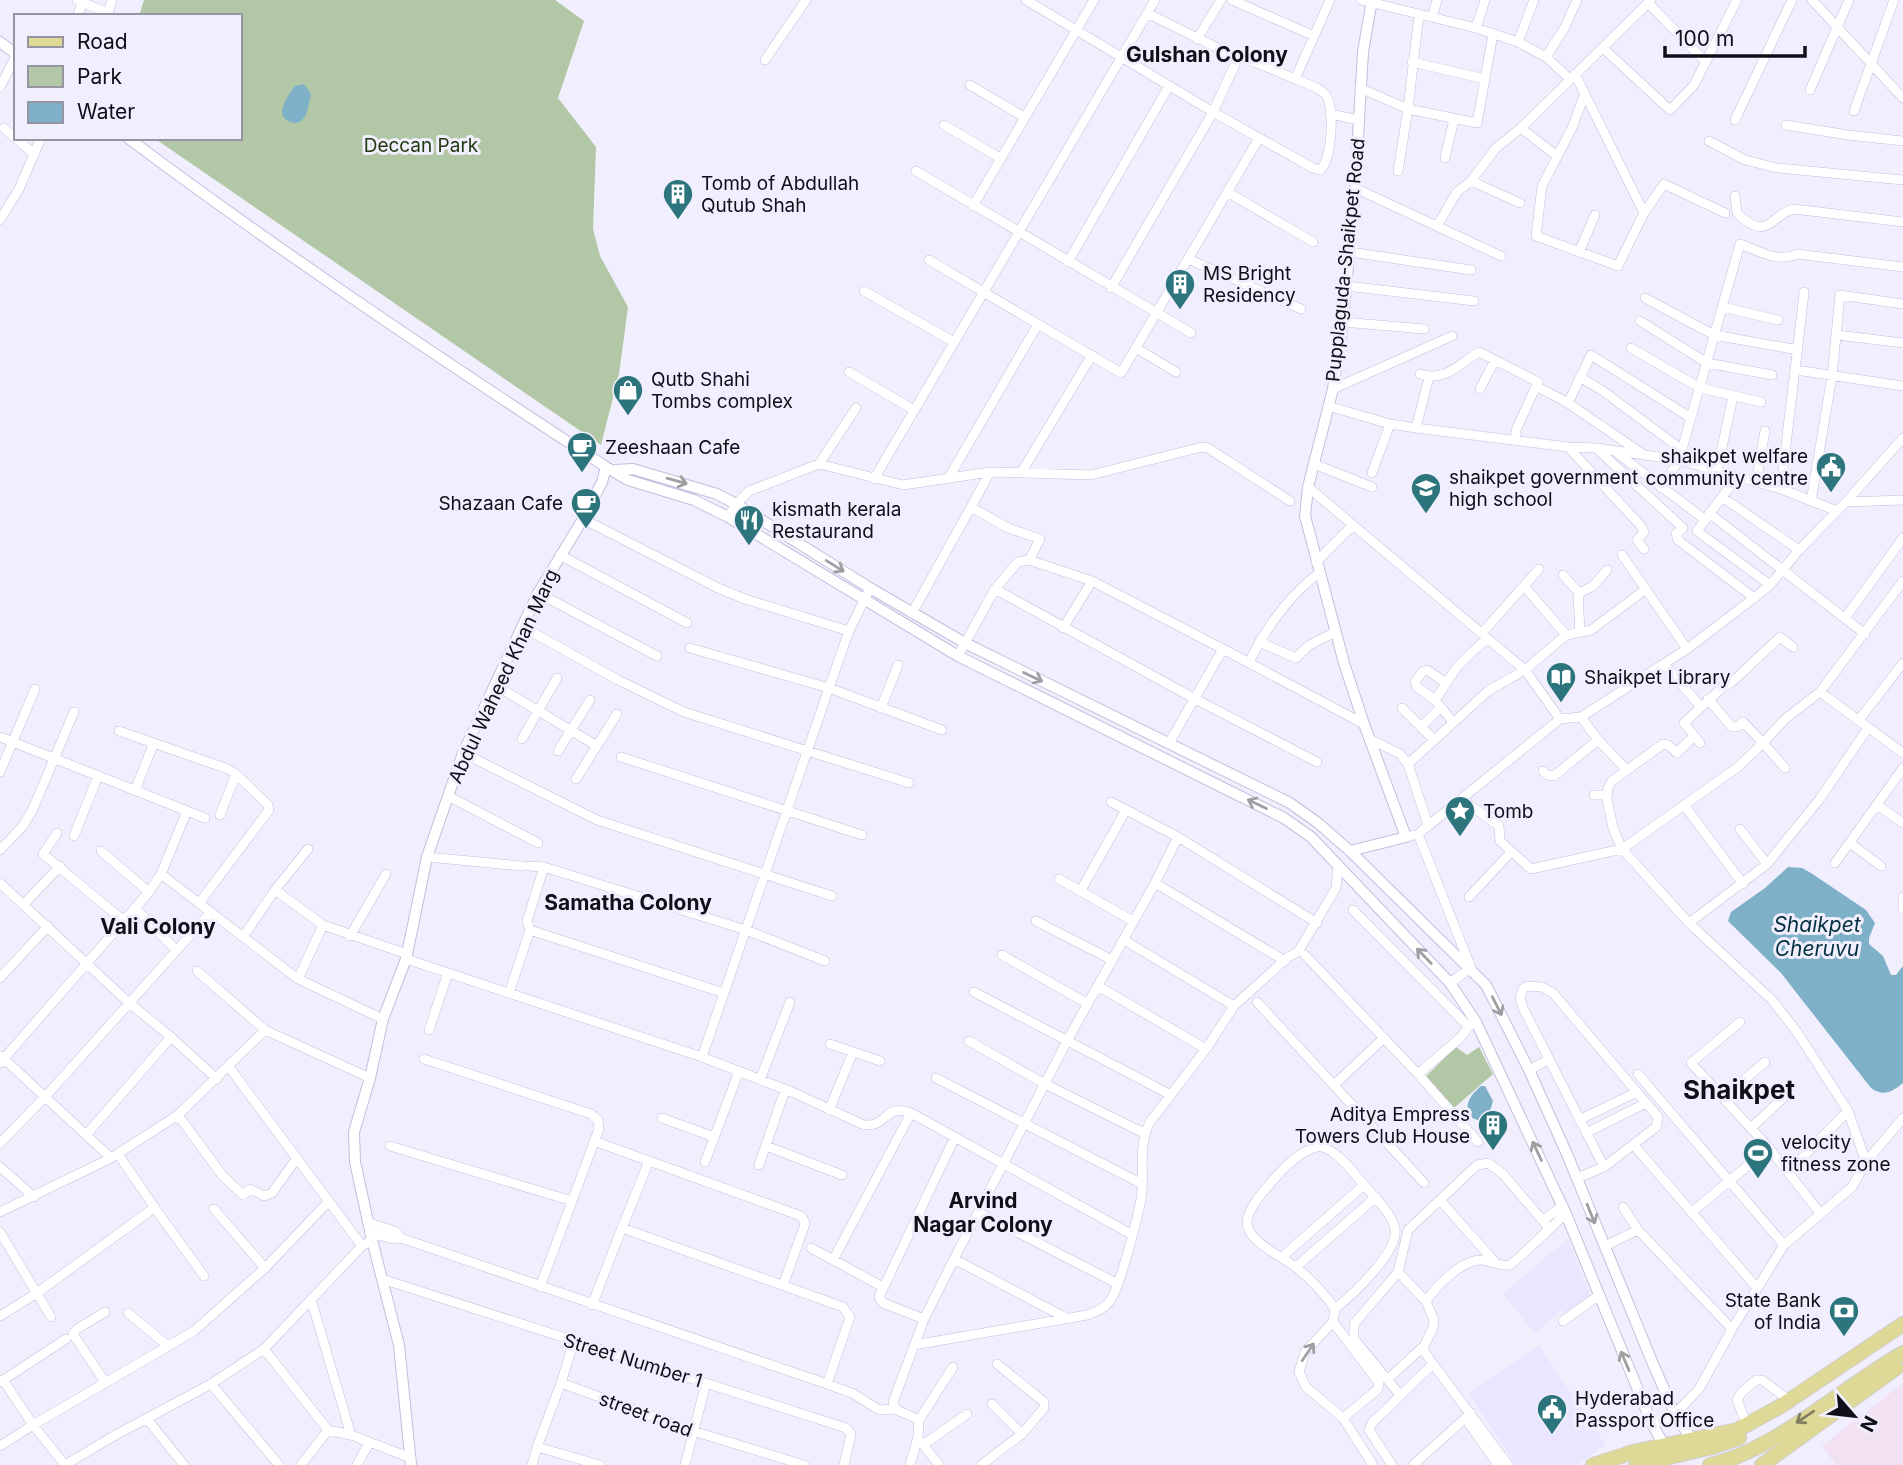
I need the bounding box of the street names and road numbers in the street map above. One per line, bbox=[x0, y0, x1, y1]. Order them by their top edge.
street label: Pupplaguda-Shaikpet Road bbox=[1321, 137, 1370, 383]
street label: Abdul Waheed Khan Marg bbox=[444, 565, 563, 787]
street label: Street Number 1 bbox=[561, 1328, 705, 1393]
street label: street road bbox=[596, 1387, 696, 1442]

